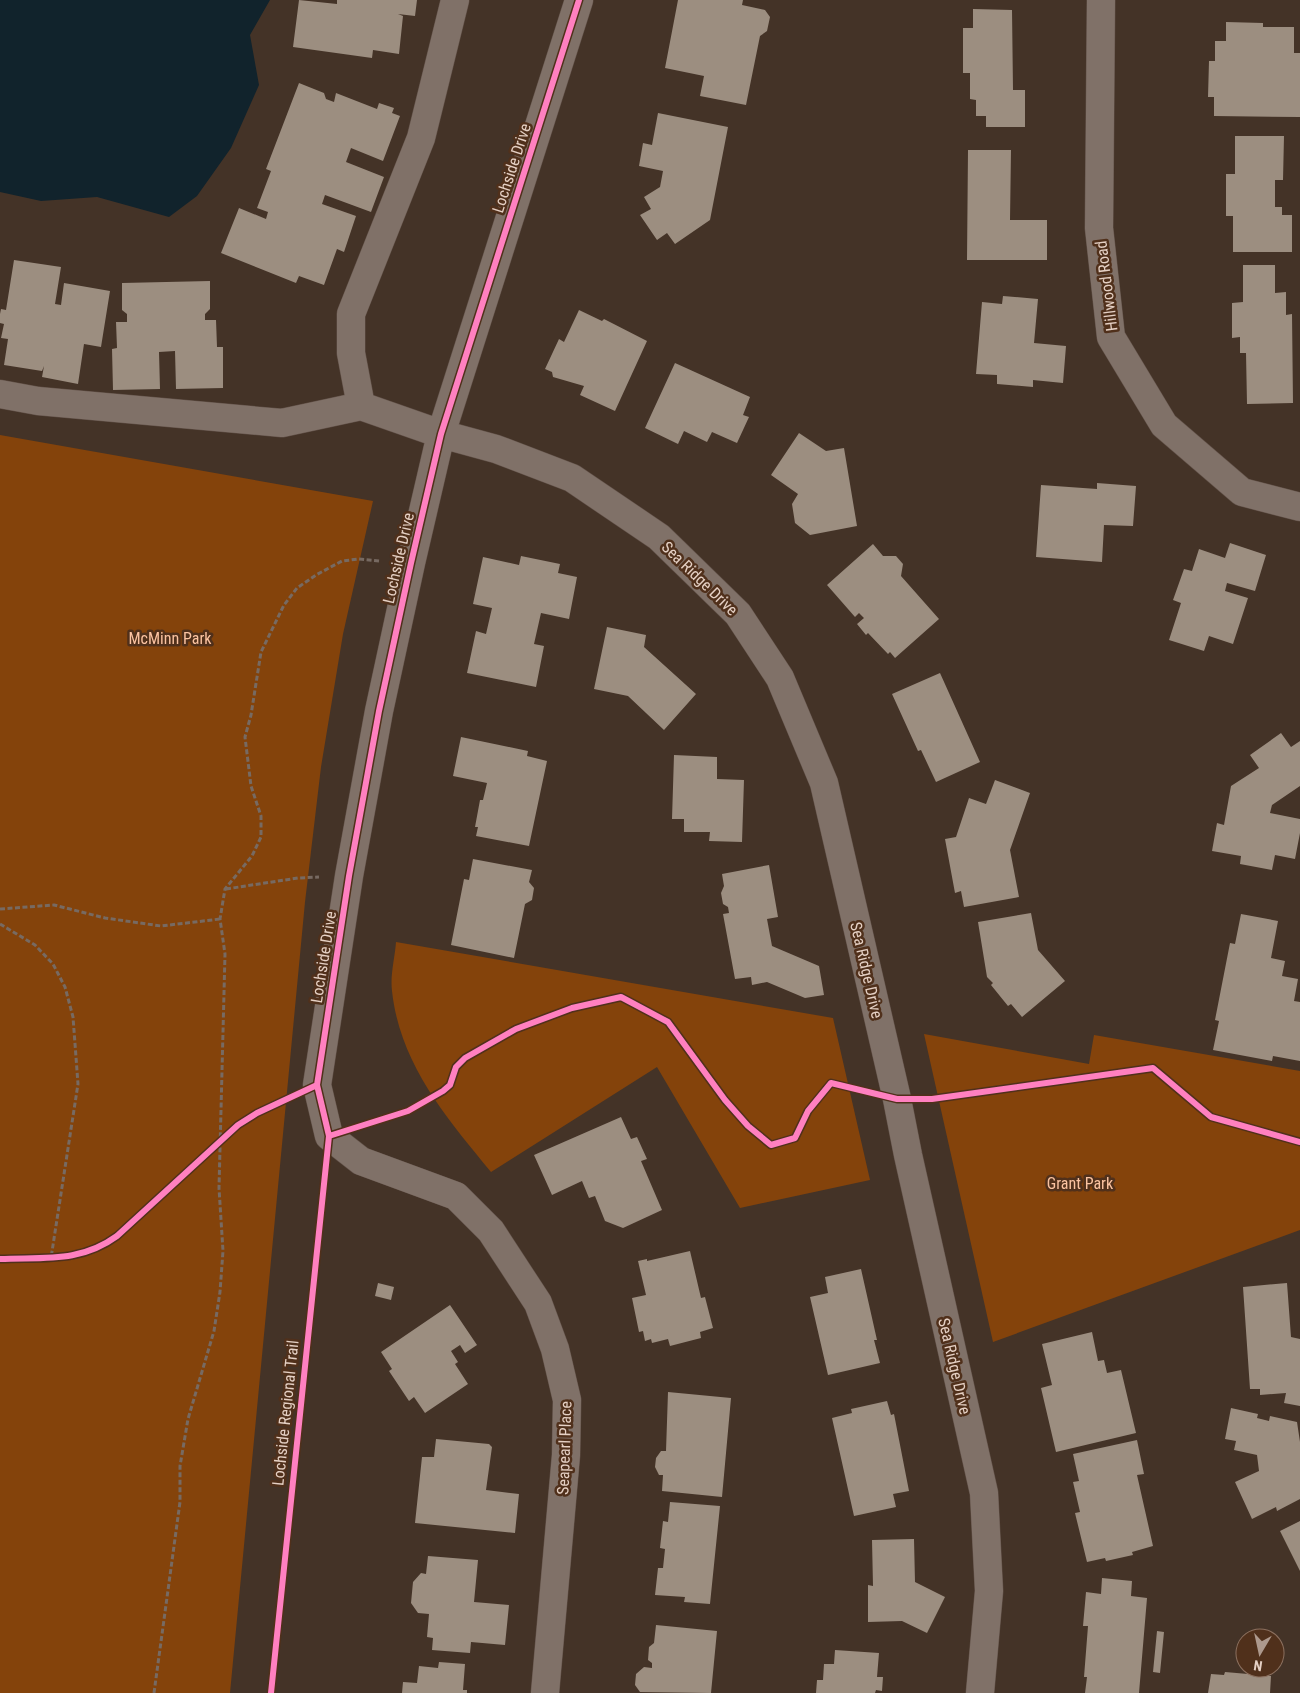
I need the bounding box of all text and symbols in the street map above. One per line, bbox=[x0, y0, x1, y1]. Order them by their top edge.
street label: Lochside Drive bbox=[488, 121, 535, 215]
street label: Hillwood Road bbox=[1092, 240, 1121, 332]
street label: Lochside Drive bbox=[379, 511, 418, 605]
street label: Sea Ridge Drive bbox=[658, 537, 742, 619]
park label: McMinn Park bbox=[129, 629, 212, 648]
street label: Lochside Drive bbox=[307, 910, 340, 1004]
street label: Sea Ridge Drive bbox=[846, 920, 887, 1020]
park label: Grant Park bbox=[1047, 1174, 1114, 1193]
street label: Sea Ridge Drive bbox=[934, 1316, 975, 1416]
street label: Lochside Regional Trail bbox=[268, 1339, 303, 1487]
street label: Seapearl Place bbox=[553, 1401, 576, 1495]
north arrow bbox=[1235, 1628, 1285, 1678]
text: N bbox=[1252, 1657, 1263, 1674]

